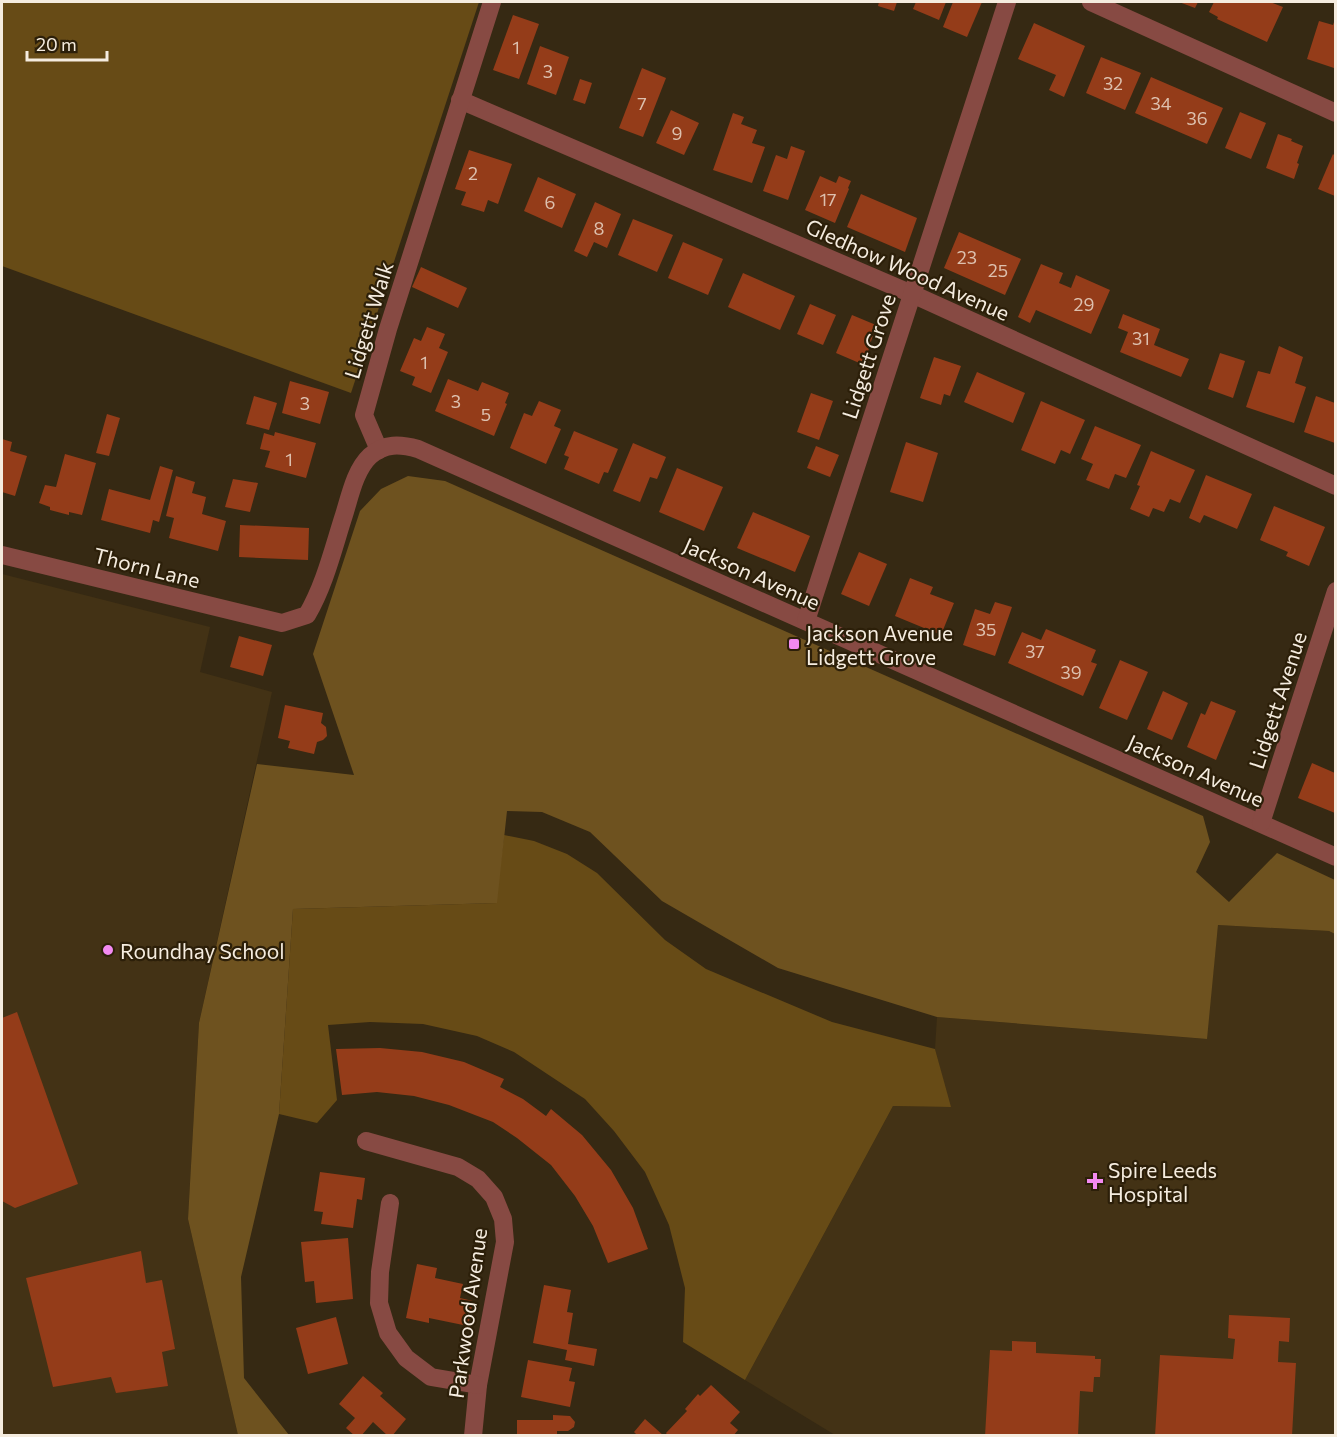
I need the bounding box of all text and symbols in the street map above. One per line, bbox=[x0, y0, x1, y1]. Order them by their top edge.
scale bar bbox=[27, 24, 106, 62]
text: 20 m bbox=[36, 33, 77, 55]
house number: 1 bbox=[512, 36, 520, 58]
house number: 3 bbox=[543, 60, 553, 82]
house number: 32 bbox=[1103, 72, 1123, 94]
house number: 7 bbox=[637, 92, 647, 114]
house number: 34 bbox=[1150, 92, 1172, 114]
house number: 36 bbox=[1186, 107, 1208, 129]
house number: 9 bbox=[672, 122, 682, 144]
house number: 2 bbox=[468, 162, 478, 184]
house number: 17 bbox=[819, 188, 837, 210]
house number: 6 bbox=[545, 191, 555, 213]
street label: Gledhow Wood Avenue bbox=[802, 213, 1014, 325]
house number: 8 bbox=[594, 217, 605, 239]
house number: 23 bbox=[957, 246, 977, 268]
street label: Lidgett Walk bbox=[338, 259, 398, 381]
house number: 25 bbox=[988, 259, 1008, 281]
street label: Lidgett Grove bbox=[836, 290, 900, 422]
house number: 29 bbox=[1074, 293, 1094, 315]
house number: 31 bbox=[1132, 327, 1150, 349]
house number: 1 bbox=[420, 351, 428, 373]
house number: 3 bbox=[451, 390, 461, 412]
house number: 3 bbox=[300, 392, 310, 414]
house number: 5 bbox=[481, 403, 491, 425]
house number: 1 bbox=[285, 448, 293, 470]
street label: Jackson Avenue bbox=[680, 532, 824, 614]
street label: Thorn Lane bbox=[91, 542, 203, 592]
house number: 35 bbox=[976, 618, 996, 640]
place label: Jackson Avenue Lidgett Grove bbox=[806, 620, 953, 669]
street label: Lidgett Avenue bbox=[1243, 628, 1311, 772]
marker: Jackson Avenue Lidgett Grove bbox=[787, 637, 801, 651]
house number: 37 bbox=[1025, 640, 1045, 662]
house number: 39 bbox=[1060, 661, 1082, 683]
street label: Jackson Avenue bbox=[1124, 729, 1268, 811]
place label: Roundhay School bbox=[120, 938, 285, 963]
marker: Roundhay School bbox=[101, 943, 115, 957]
place label: Spire Leeds Hospital bbox=[1108, 1157, 1217, 1206]
marker: Spire Leeds Hospital bbox=[1086, 1172, 1104, 1190]
street label: Parkwood Avenue bbox=[443, 1226, 491, 1400]

